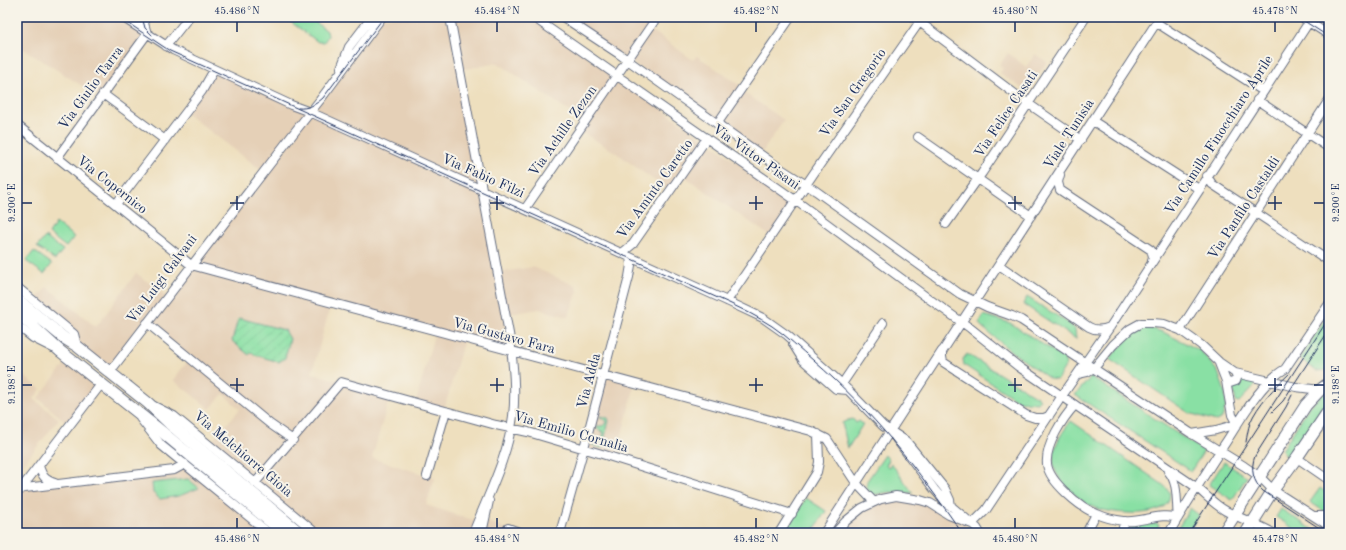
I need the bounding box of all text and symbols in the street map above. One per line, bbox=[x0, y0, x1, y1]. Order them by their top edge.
text: 45.486°N bbox=[214, 6, 260, 16]
text: 45.484°N bbox=[474, 6, 520, 16]
text: 45.482°N bbox=[733, 6, 779, 16]
text: 45.480°N bbox=[992, 6, 1038, 16]
text: 45.478°N bbox=[1252, 6, 1298, 16]
street label: Via Giulio Tarra bbox=[56, 44, 126, 132]
street label: Via San Gregorio bbox=[817, 46, 889, 140]
street label: Via Camillo Finocchiaro Aprile bbox=[1162, 53, 1276, 217]
street label: Via Felice Casati bbox=[972, 68, 1040, 160]
street label: Via Achille Zezon bbox=[527, 83, 600, 179]
street label: Viale Tunisia bbox=[1041, 96, 1097, 172]
street label: Via Vittor Pisani bbox=[710, 122, 802, 192]
street label: Via Aminto Caretto bbox=[614, 137, 696, 241]
street label: Via Fabio Filzi bbox=[439, 151, 527, 201]
street label: Via Copernico bbox=[74, 153, 150, 217]
street label: Via Panfilo Castaldi bbox=[1206, 154, 1282, 262]
text: 9.200°E bbox=[7, 184, 17, 222]
text: 9.200°E bbox=[1331, 184, 1341, 222]
street label: Via Luigi Galvani bbox=[124, 232, 200, 326]
street label: Via Gustavo Fara bbox=[451, 316, 557, 356]
street label: Via Adda bbox=[575, 352, 603, 410]
text: 9.198°E bbox=[7, 366, 17, 404]
text: 9.198°E bbox=[1331, 366, 1341, 404]
street label: Via Melchiorre Gioia bbox=[191, 409, 295, 499]
street label: Via Emilio Cornalia bbox=[512, 409, 630, 455]
text: 45.486°N bbox=[214, 534, 260, 544]
text: 45.484°N bbox=[474, 534, 520, 544]
text: 45.482°N bbox=[733, 534, 779, 544]
text: 45.480°N bbox=[992, 534, 1038, 544]
text: 45.478°N bbox=[1252, 534, 1298, 544]

